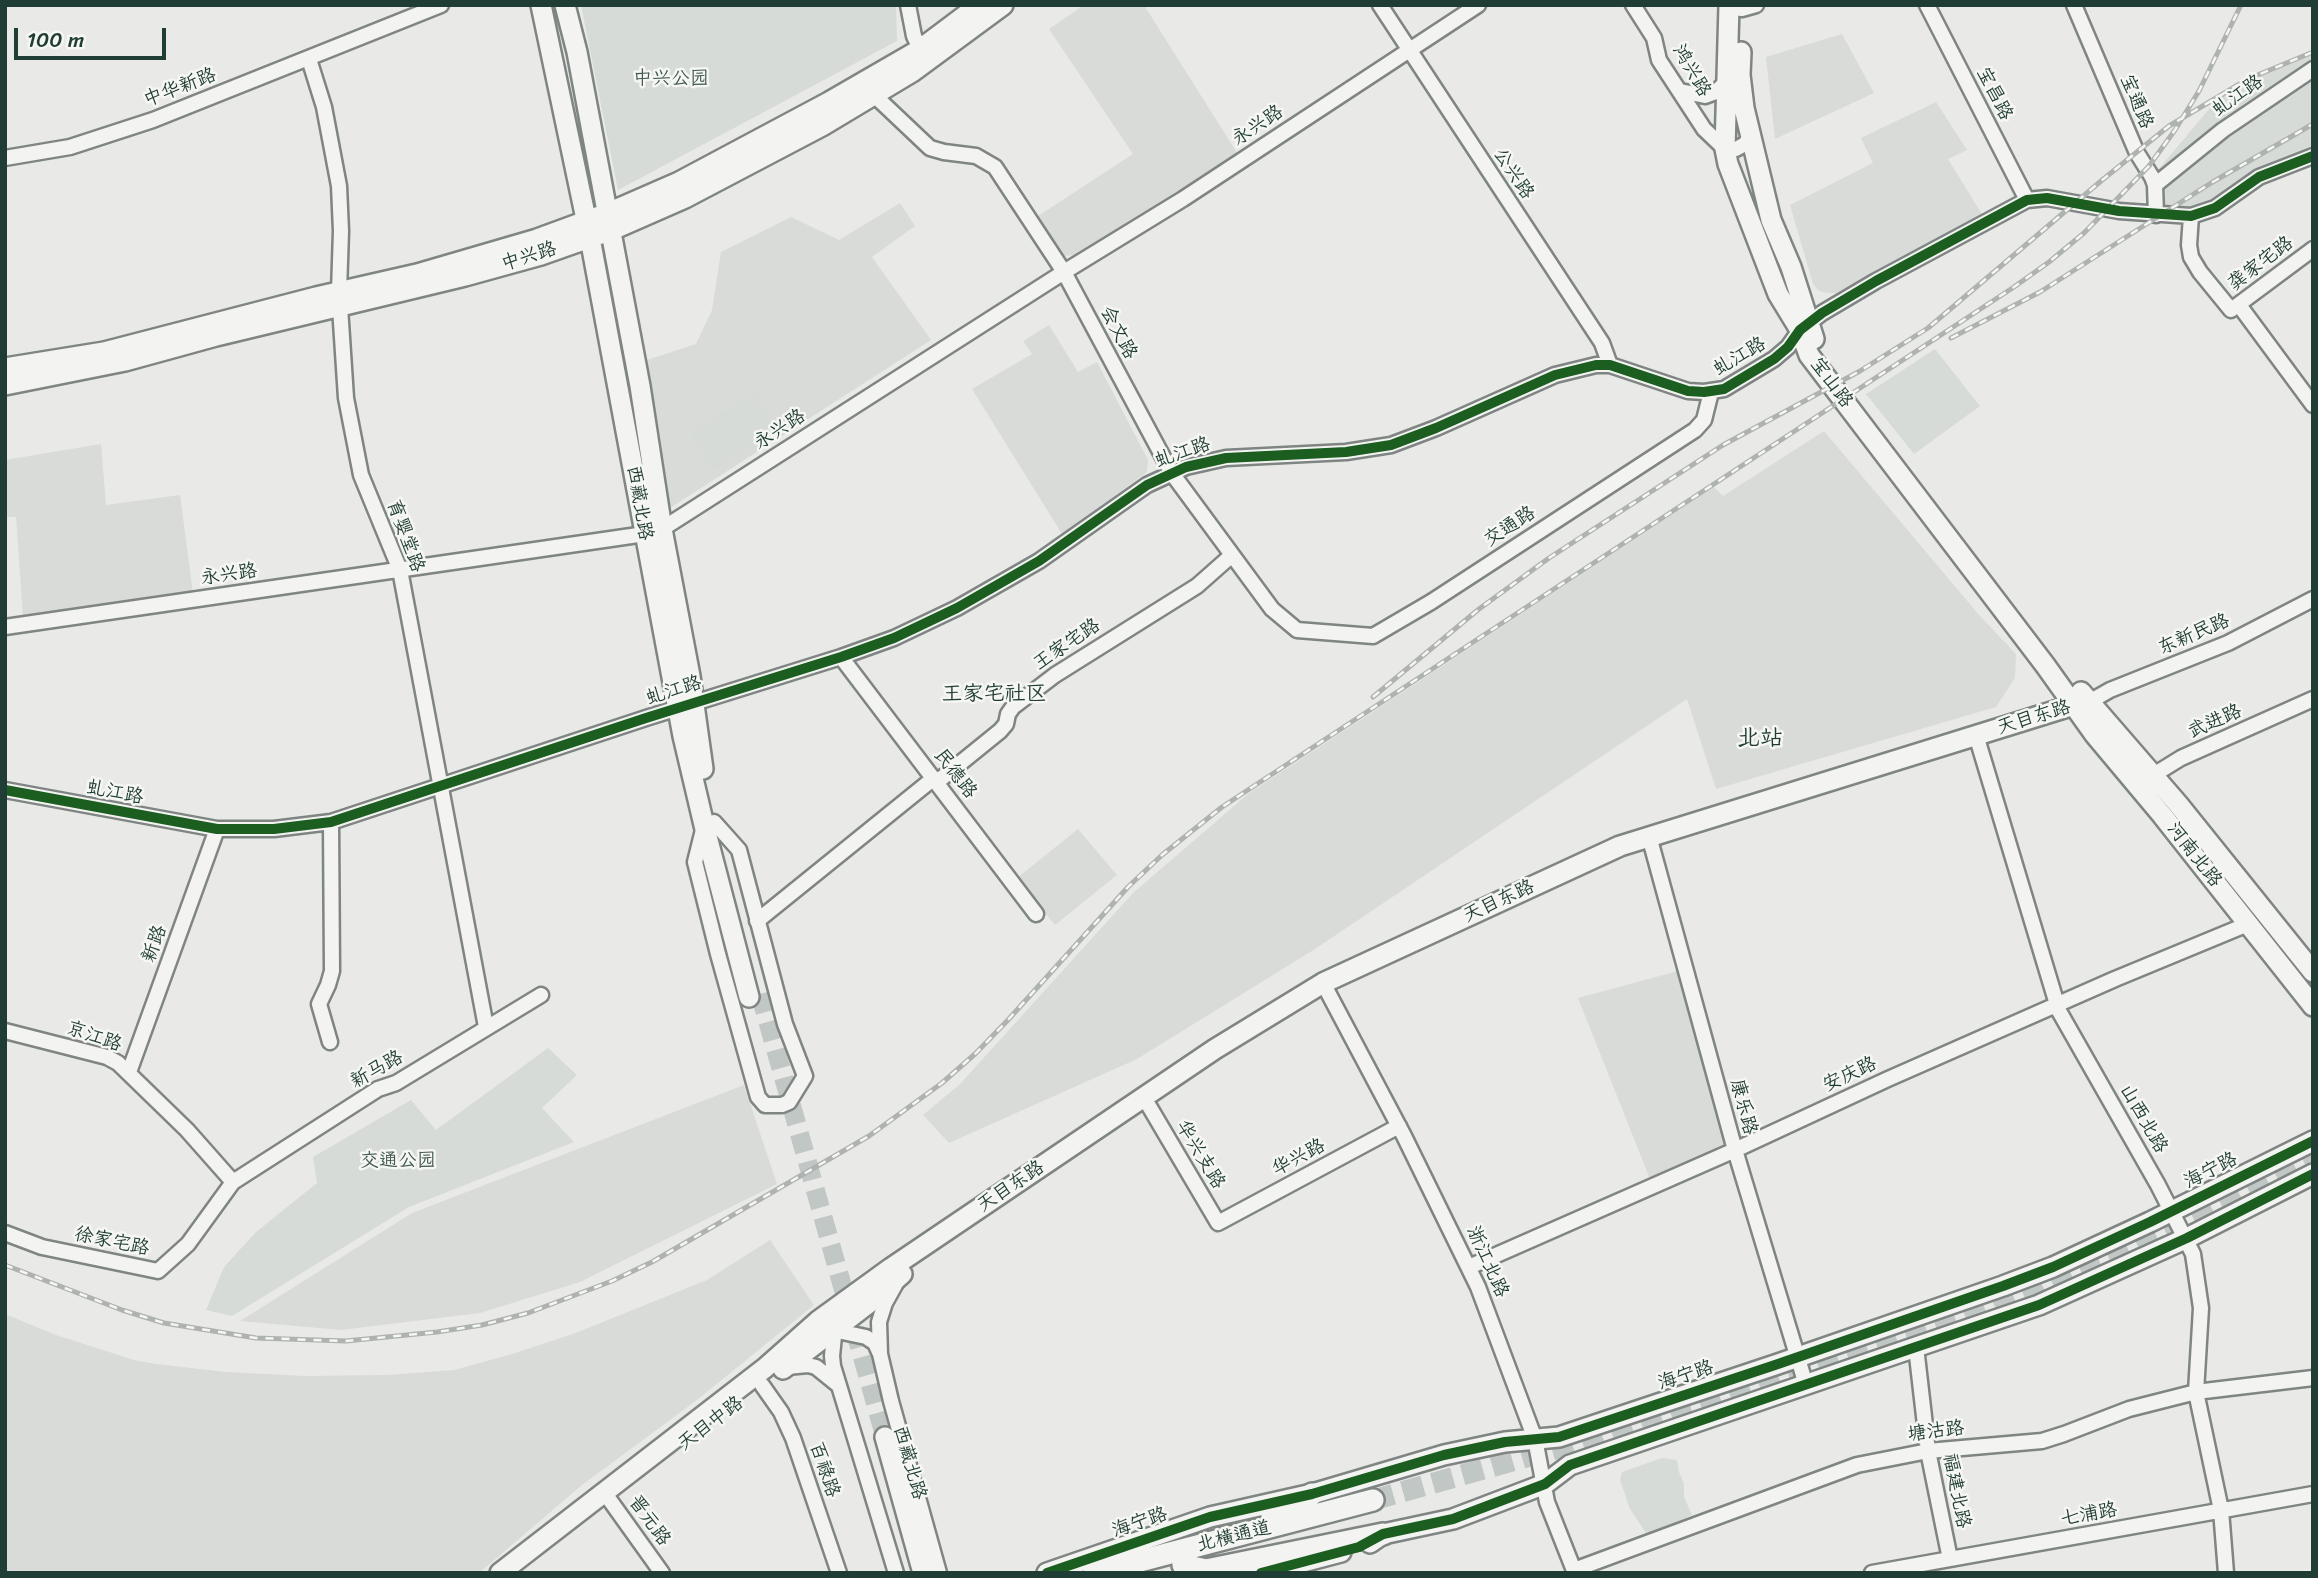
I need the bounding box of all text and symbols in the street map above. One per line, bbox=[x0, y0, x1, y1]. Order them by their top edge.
scale bar bbox=[18, 14, 170, 58]
text: 100 m bbox=[27, 21, 84, 59]
street label: 鸿兴路 bbox=[1667, 41, 1715, 101]
street label: 宝昌路 bbox=[1971, 63, 2017, 125]
street label: 中华新路 bbox=[140, 64, 220, 112]
park label: 中兴公园 bbox=[633, 68, 709, 90]
street label: 虬江路 bbox=[2208, 70, 2268, 122]
street label: 宝通路 bbox=[2114, 71, 2158, 133]
street label: 永兴路 bbox=[1228, 101, 1288, 151]
street label: 公兴路 bbox=[1488, 144, 1538, 204]
street label: 龚家宅路 bbox=[2224, 232, 2298, 296]
street label: 中兴路 bbox=[498, 238, 560, 276]
street label: 会文路 bbox=[1095, 302, 1141, 364]
street label: 虬江路 bbox=[1710, 333, 1770, 381]
street label: 宝山路 bbox=[1805, 353, 1857, 413]
street label: 永兴路 bbox=[750, 405, 810, 455]
street label: 虬江路 bbox=[1152, 433, 1214, 473]
street label: 西藏北路 bbox=[621, 464, 657, 542]
street label: 育婴堂路 bbox=[381, 496, 429, 576]
street label: 交通路 bbox=[1480, 502, 1540, 552]
street label: 永兴路 bbox=[199, 560, 259, 590]
street label: 东新民路 bbox=[2155, 610, 2233, 660]
street label: 王家宅路 bbox=[1029, 614, 1105, 676]
street label: 虬江路 bbox=[643, 672, 705, 710]
district label: 王家宅社区 bbox=[942, 682, 1046, 708]
street label: 天目东路 bbox=[1994, 696, 2074, 740]
street label: 武进路 bbox=[2184, 700, 2246, 744]
district label: 北站 bbox=[1737, 725, 1783, 753]
street label: 民德路 bbox=[928, 745, 982, 803]
street label: 虬江路 bbox=[85, 776, 145, 810]
street label: 河南北路 bbox=[2162, 818, 2226, 892]
street label: 天目东路 bbox=[1460, 876, 1538, 928]
street label: 新路 bbox=[138, 922, 172, 966]
street label: 京江路 bbox=[63, 1017, 125, 1057]
street label: 新马路 bbox=[347, 1046, 407, 1094]
street label: 安庆路 bbox=[1819, 1053, 1881, 1097]
street label: 康乐路 bbox=[1725, 1077, 1761, 1137]
street label: 山西北路 bbox=[2114, 1080, 2172, 1158]
street label: 华兴支路 bbox=[1171, 1117, 1229, 1193]
street label: 华兴路 bbox=[1268, 1135, 1330, 1181]
street label: 海宁路 bbox=[2180, 1148, 2242, 1194]
park label: 交通公园 bbox=[360, 1150, 436, 1172]
street label: 天目东路 bbox=[973, 1156, 1049, 1218]
street label: 徐家宅路 bbox=[72, 1223, 152, 1261]
street label: 浙江北路 bbox=[1461, 1223, 1513, 1301]
street label: 海宁路 bbox=[1655, 1356, 1717, 1396]
street label: 天目中路 bbox=[674, 1392, 748, 1456]
street label: 塘沽路 bbox=[1906, 1417, 1966, 1447]
street label: 西藏北路 bbox=[888, 1423, 930, 1503]
street label: 百禄路 bbox=[804, 1439, 844, 1501]
street label: 福建北路 bbox=[1938, 1452, 1974, 1530]
street label: 晋元路 bbox=[623, 1491, 675, 1551]
street label: 七浦路 bbox=[2059, 1499, 2119, 1531]
street label: 海宁路 bbox=[1109, 1503, 1171, 1543]
street label: 北横通道 bbox=[1194, 1517, 1274, 1557]

